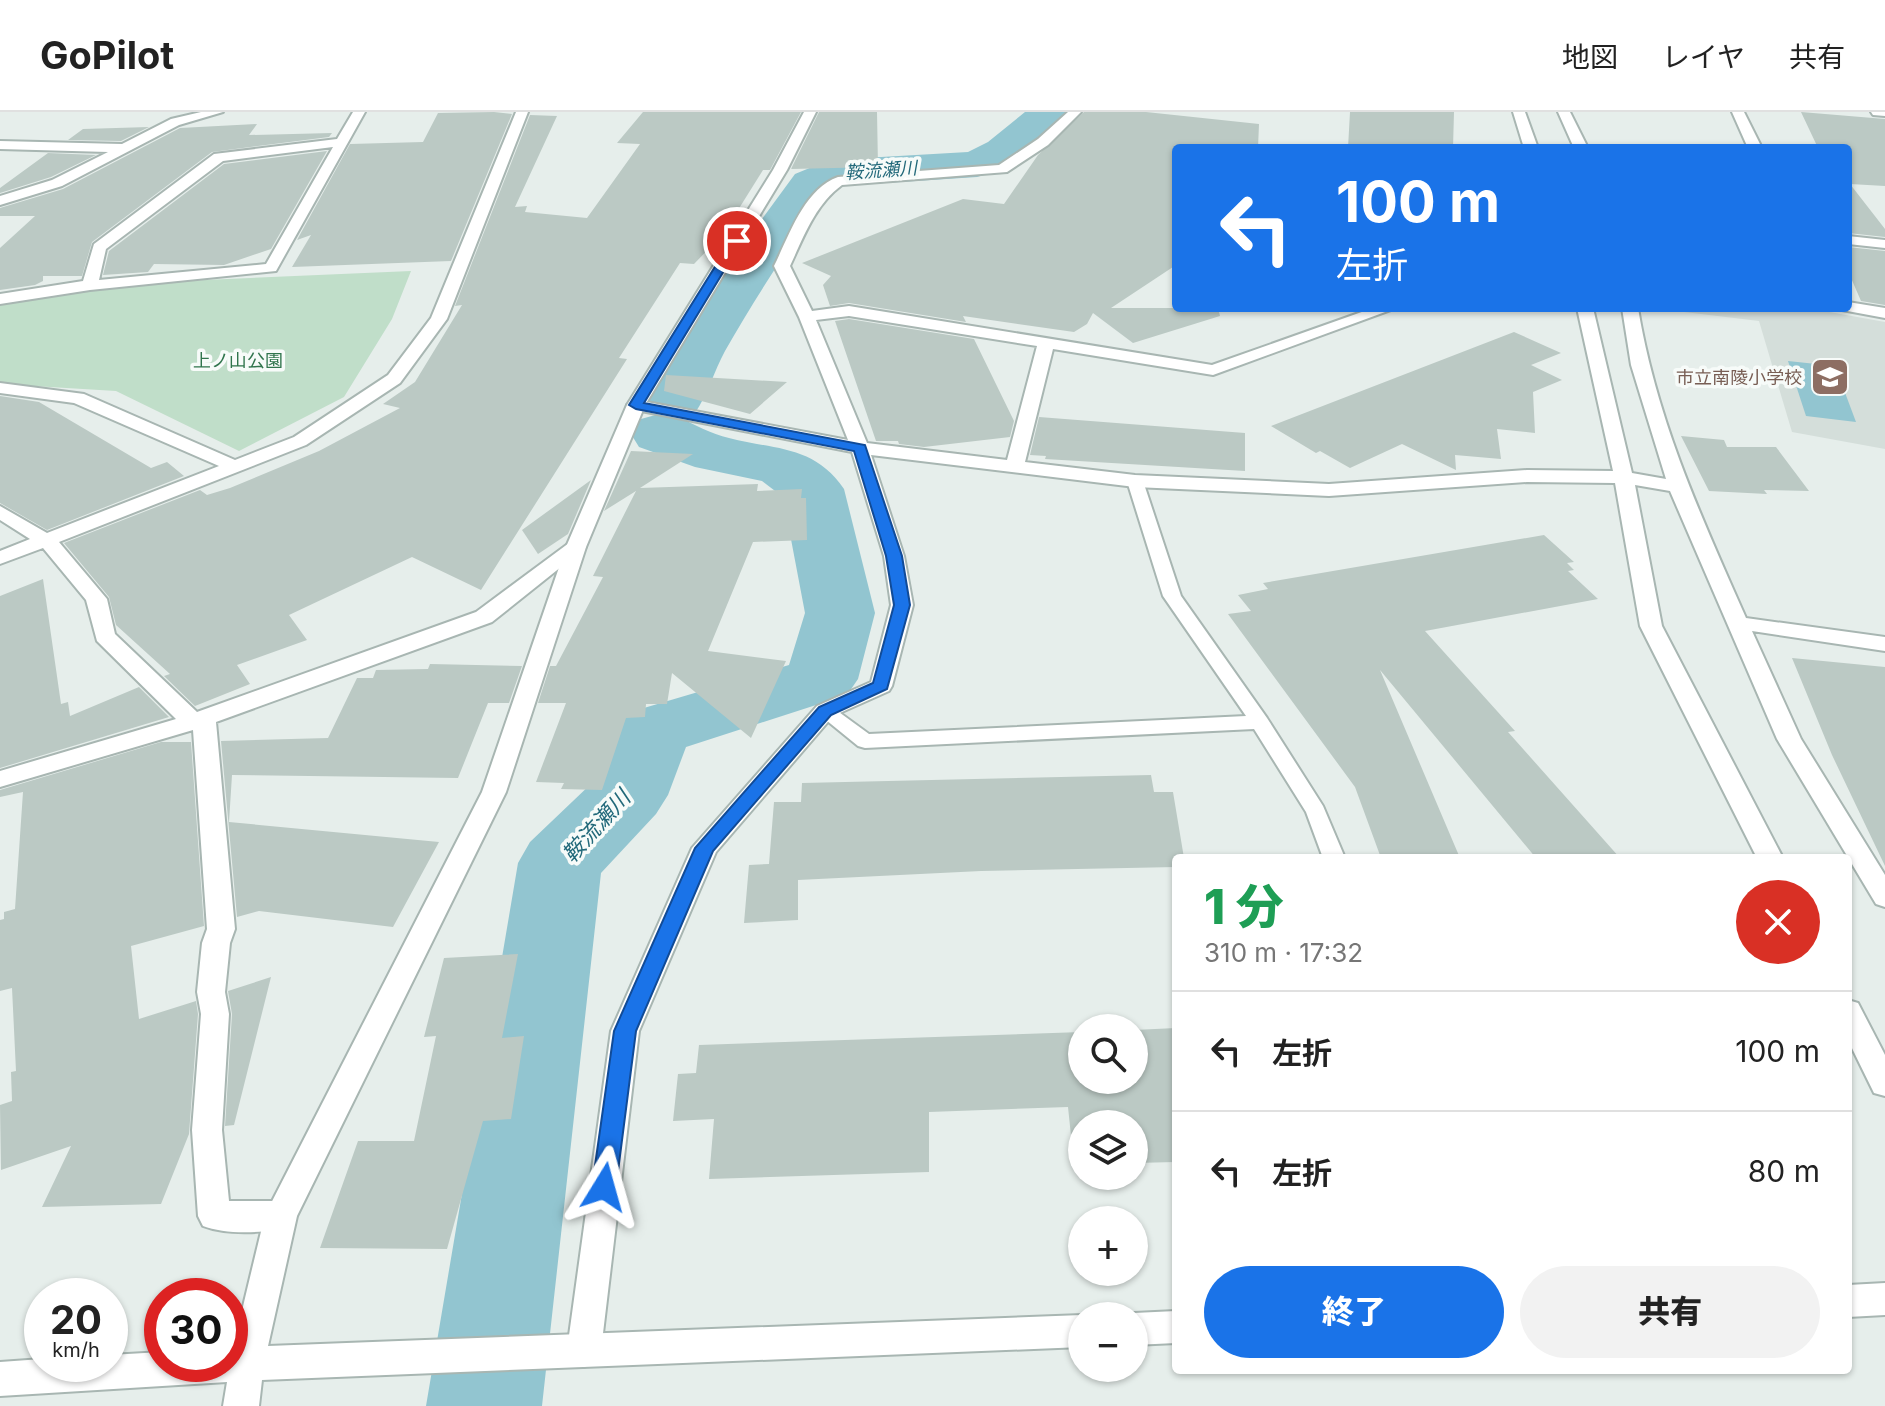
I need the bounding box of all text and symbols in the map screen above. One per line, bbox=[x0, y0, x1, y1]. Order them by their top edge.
text: GoPilot bbox=[40, 32, 174, 78]
text: 地図 bbox=[1562, 40, 1618, 74]
text: レイヤ bbox=[1662, 40, 1745, 74]
text: 共有 bbox=[1789, 40, 1845, 74]
water label: 鞍流瀬川 bbox=[844, 157, 920, 183]
text: 100 m bbox=[1336, 168, 1500, 236]
icon: left bbox=[1204, 176, 1308, 280]
pin bbox=[703, 207, 771, 275]
icon: arrive bbox=[715, 219, 759, 263]
text: 左折 bbox=[1336, 243, 1408, 287]
park label: 上ノ山公園 bbox=[193, 350, 283, 371]
school or university icon: 市立南陵小学校 bbox=[1809, 356, 1851, 398]
place label: 市立南陵小学校 bbox=[1676, 367, 1802, 388]
water label: 鞍流瀬川 bbox=[557, 783, 636, 867]
text: 1 分 bbox=[1204, 877, 1284, 936]
button: close bbox=[1736, 880, 1820, 964]
text: 310 m · 17:32 bbox=[1204, 937, 1363, 968]
map controls bbox=[1068, 1014, 1148, 1382]
button: search bbox=[1068, 1014, 1148, 1094]
icon: left bbox=[1204, 1029, 1248, 1073]
text: 100 m bbox=[1735, 1033, 1820, 1069]
text: 左折 bbox=[1272, 1035, 1332, 1071]
button: layers bbox=[1068, 1110, 1148, 1190]
position arrow bbox=[562, 1145, 646, 1229]
icon: left bbox=[1204, 1149, 1248, 1193]
text: 80 m bbox=[1748, 1153, 1820, 1189]
text: 左折 bbox=[1272, 1155, 1332, 1191]
button: + bbox=[1068, 1206, 1148, 1286]
button: 終了 bbox=[1204, 1266, 1504, 1358]
button: 共有 bbox=[1520, 1266, 1820, 1358]
speed limit sign: 30 bbox=[144, 1278, 248, 1382]
text: 20 bbox=[50, 1295, 102, 1344]
button: − bbox=[1068, 1302, 1148, 1382]
text: km/h bbox=[52, 1338, 100, 1362]

